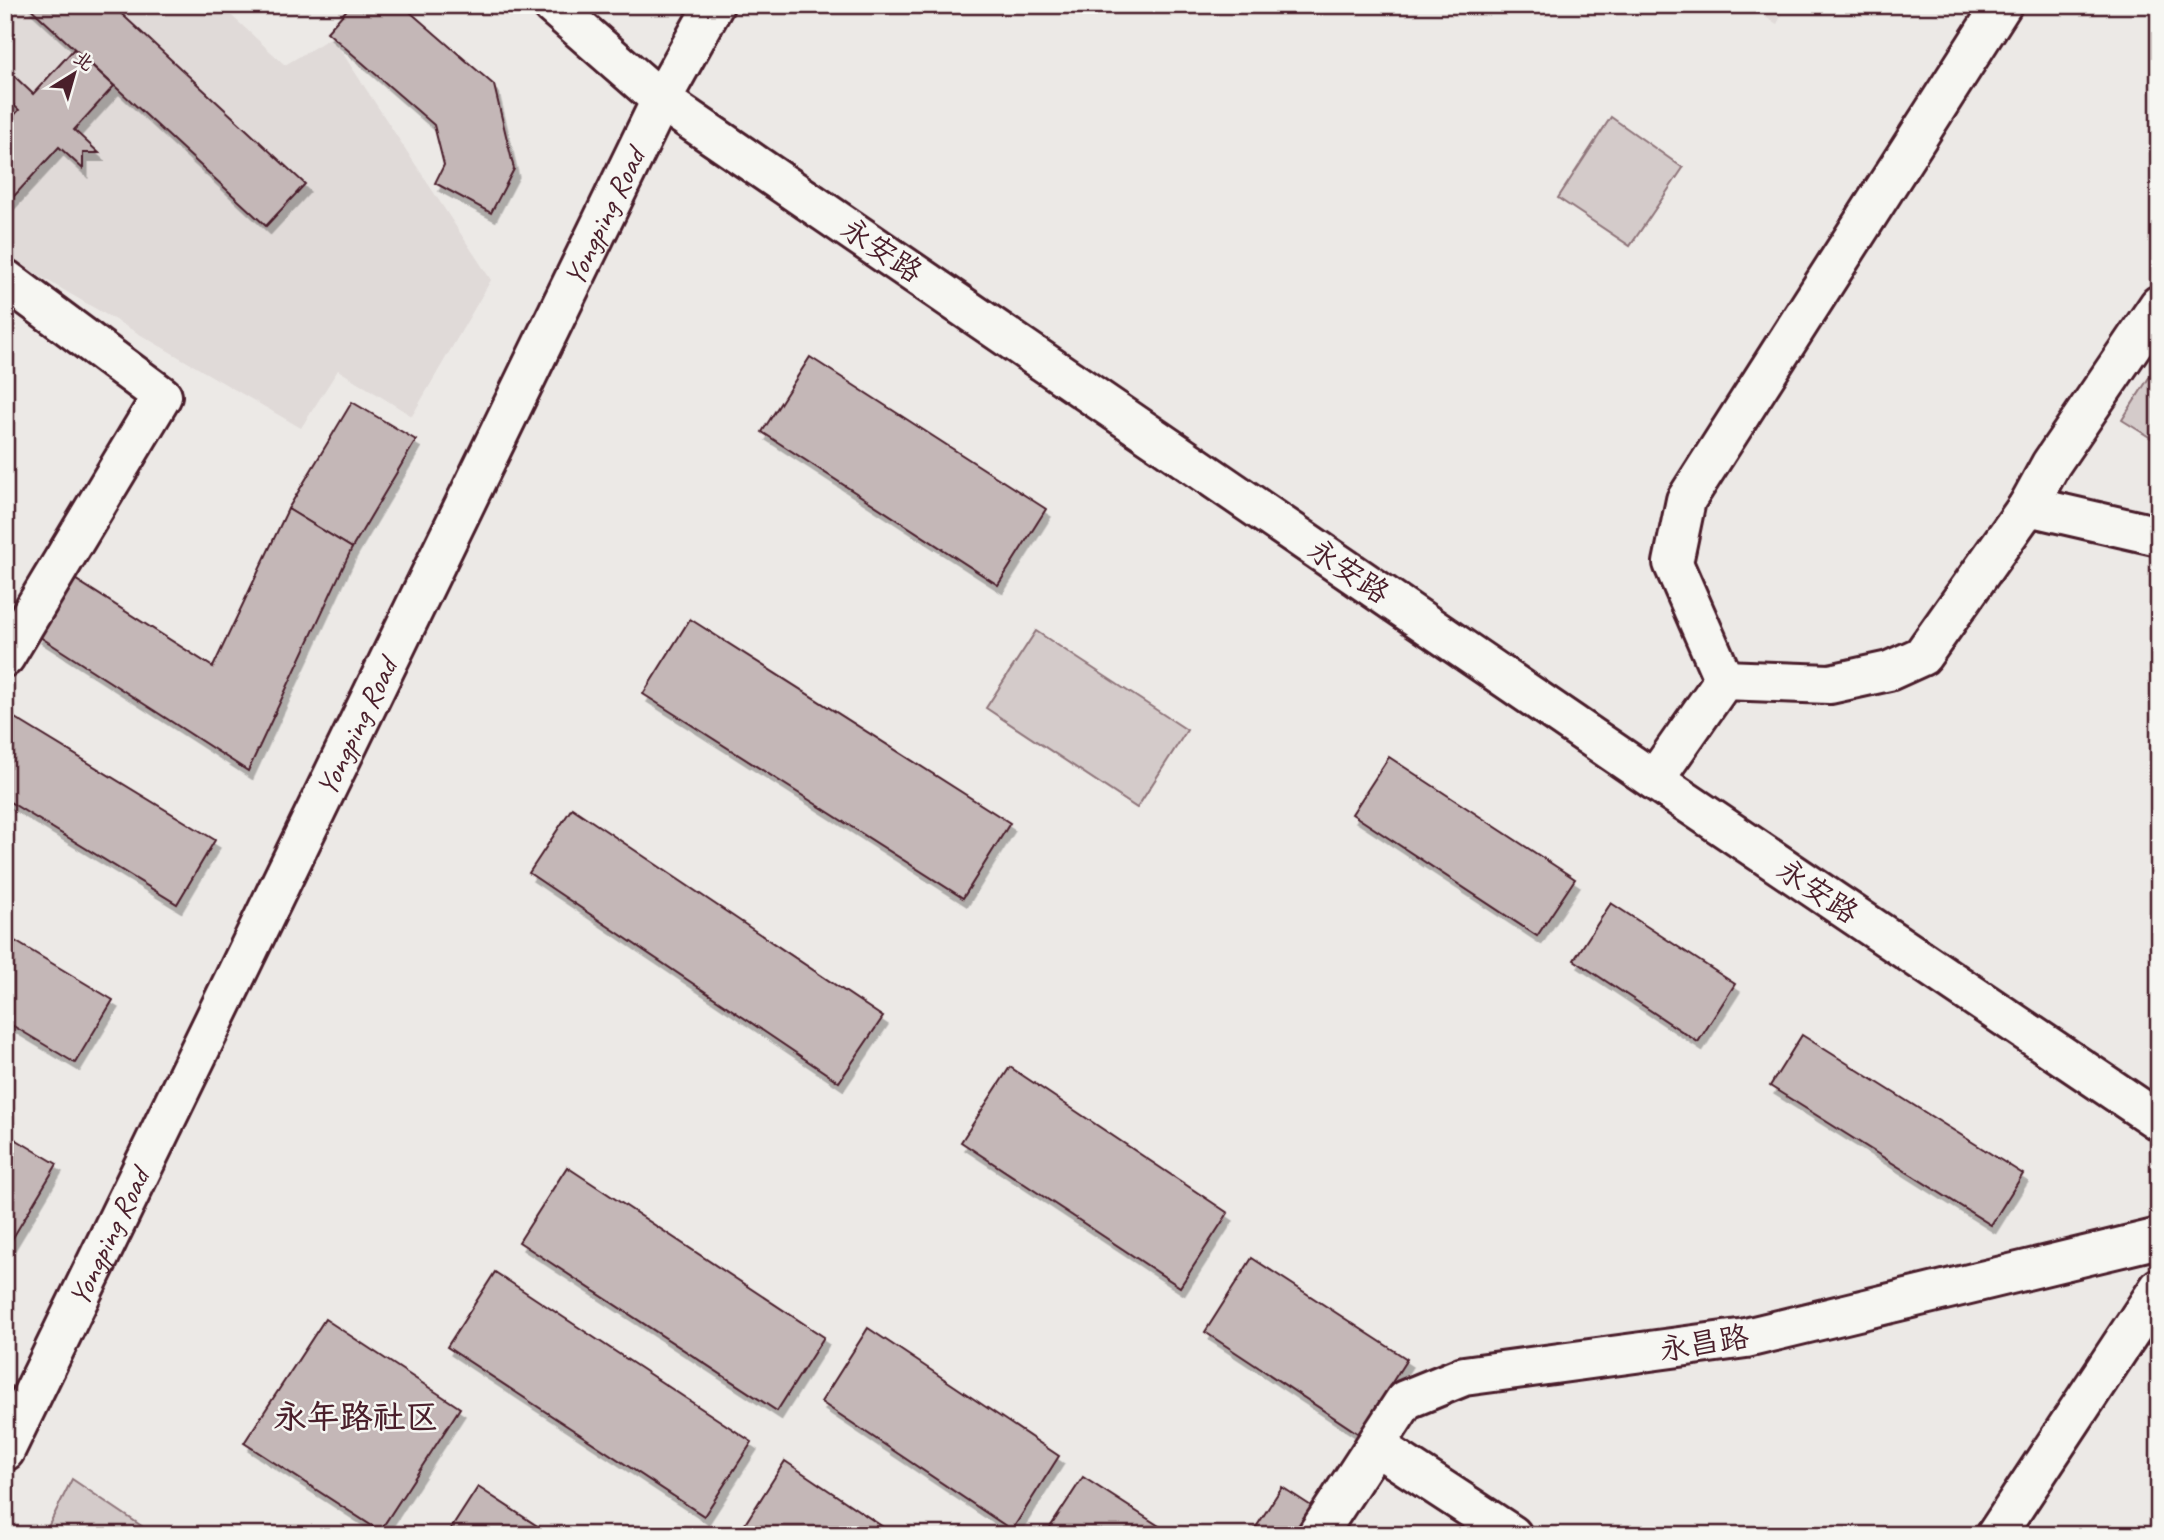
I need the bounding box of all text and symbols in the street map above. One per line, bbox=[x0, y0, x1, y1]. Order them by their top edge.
north arrow bbox=[38, 38, 108, 108]
text: 北 bbox=[69, 46, 98, 77]
street label: Yongping Road bbox=[555, 138, 655, 292]
street label: 永安路 bbox=[834, 209, 930, 291]
street label: 永安路 bbox=[1301, 530, 1397, 612]
street label: Yongping Road bbox=[307, 648, 408, 802]
street label: 永安路 bbox=[1770, 850, 1866, 932]
street label: Yongping Road bbox=[60, 1158, 160, 1312]
street label: 永昌路 bbox=[1657, 1317, 1751, 1369]
district label: 永年路社区 bbox=[274, 1396, 439, 1438]

